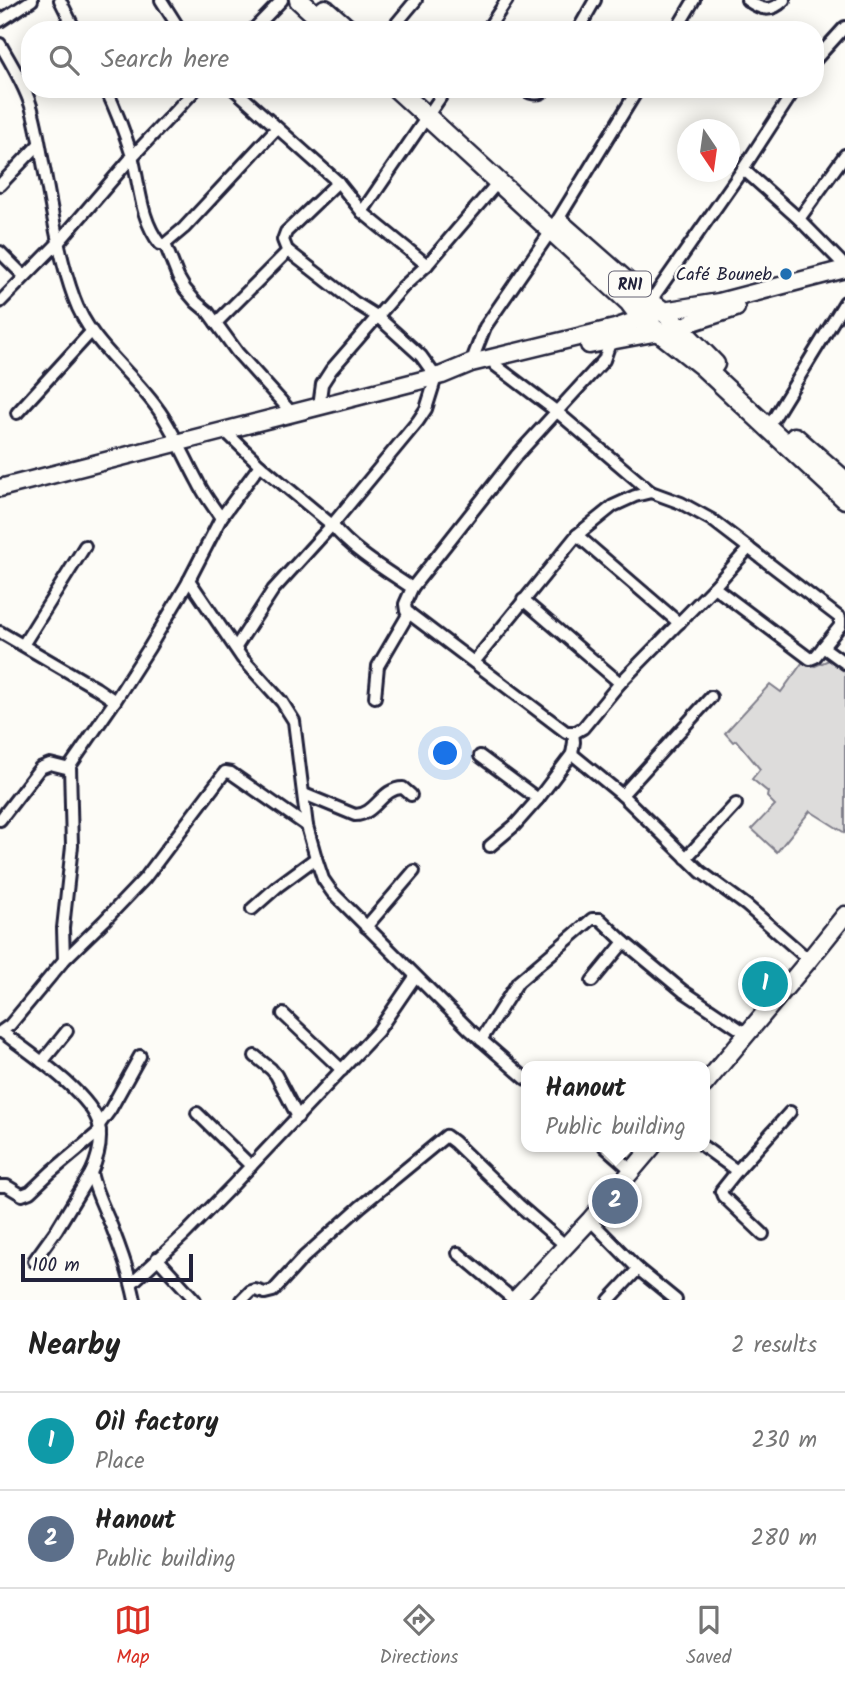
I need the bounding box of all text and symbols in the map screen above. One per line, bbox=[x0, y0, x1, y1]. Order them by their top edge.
search box bbox=[21, 21, 824, 98]
text: Search here bbox=[101, 39, 229, 81]
icon: search bbox=[45, 41, 83, 79]
north arrow bbox=[677, 119, 740, 182]
place label: Café Bouneb bbox=[675, 261, 773, 290]
marker: Café Bouneb bbox=[778, 266, 794, 282]
road number: RN1 bbox=[609, 272, 651, 296]
your location bbox=[428, 736, 462, 770]
pin: 1 bbox=[742, 958, 788, 1010]
popup bbox=[521, 1061, 710, 1152]
text: Hanout bbox=[545, 1068, 626, 1110]
text: Public building bbox=[545, 1110, 686, 1146]
pin: 2 bbox=[592, 1175, 638, 1227]
scale bar bbox=[21, 1251, 192, 1283]
text: 100 m bbox=[32, 1251, 80, 1281]
text: Nearby bbox=[28, 1322, 120, 1370]
text: 2 results bbox=[731, 1328, 817, 1364]
text: Oil factory bbox=[95, 1402, 219, 1444]
text: 1 bbox=[48, 1423, 54, 1459]
text: 230 m bbox=[751, 1423, 817, 1459]
text: Place bbox=[95, 1444, 145, 1480]
text: Hanout bbox=[95, 1500, 176, 1542]
text: 2 bbox=[44, 1521, 58, 1557]
text: 280 m bbox=[751, 1521, 817, 1557]
text: Public building bbox=[95, 1542, 236, 1578]
tab: Map bbox=[114, 1601, 152, 1673]
tab: Directions bbox=[380, 1601, 458, 1673]
tab: Saved bbox=[686, 1601, 731, 1673]

